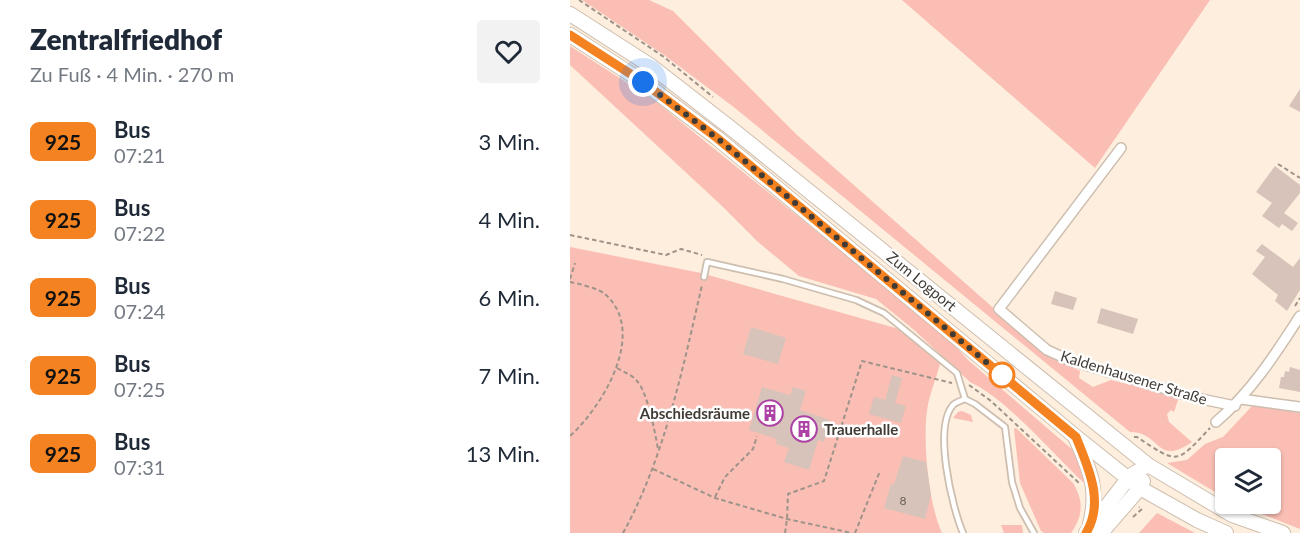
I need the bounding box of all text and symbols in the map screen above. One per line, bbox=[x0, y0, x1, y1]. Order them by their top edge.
button: heart bbox=[477, 20, 540, 83]
text: Zentralfriedhof bbox=[30, 22, 222, 56]
text: Zu Fuß · 4 Min. · 270 m bbox=[30, 62, 234, 86]
your location bbox=[628, 67, 658, 97]
text: Bus bbox=[114, 116, 150, 143]
text: 3 Min. bbox=[479, 128, 540, 155]
text: 925 bbox=[45, 129, 81, 154]
text: 07:21 bbox=[114, 143, 165, 167]
text: Bus bbox=[114, 194, 150, 221]
text: 4 Min. bbox=[479, 206, 540, 233]
text: 925 bbox=[45, 207, 81, 232]
text: 07:22 bbox=[114, 221, 165, 245]
street label: Zum Logport bbox=[884, 247, 961, 315]
text: Bus bbox=[114, 272, 150, 299]
text: 6 Min. bbox=[479, 284, 540, 311]
text: 925 bbox=[45, 285, 81, 310]
text: 07:24 bbox=[114, 299, 165, 323]
street label: Kaldenhausener Straße bbox=[1059, 346, 1209, 408]
text: Bus bbox=[114, 350, 150, 377]
text: 7 Min. bbox=[479, 362, 540, 389]
unlabelled marker bbox=[989, 362, 1015, 388]
text: 925 bbox=[45, 363, 81, 388]
text: 07:25 bbox=[114, 377, 165, 401]
building icon: Abschiedsräume bbox=[755, 398, 785, 428]
place label: Abschiedsräume bbox=[639, 404, 750, 422]
building icon: Trauerhalle bbox=[789, 414, 819, 444]
place label: Trauerhalle bbox=[824, 420, 898, 438]
text: Bus bbox=[114, 428, 150, 455]
text: 13 Min. bbox=[466, 440, 540, 467]
text: 925 bbox=[45, 441, 81, 466]
map controls bbox=[1215, 448, 1281, 514]
button: layers bbox=[1215, 448, 1281, 514]
text: 07:31 bbox=[114, 455, 165, 479]
house number: 8 bbox=[900, 493, 907, 508]

